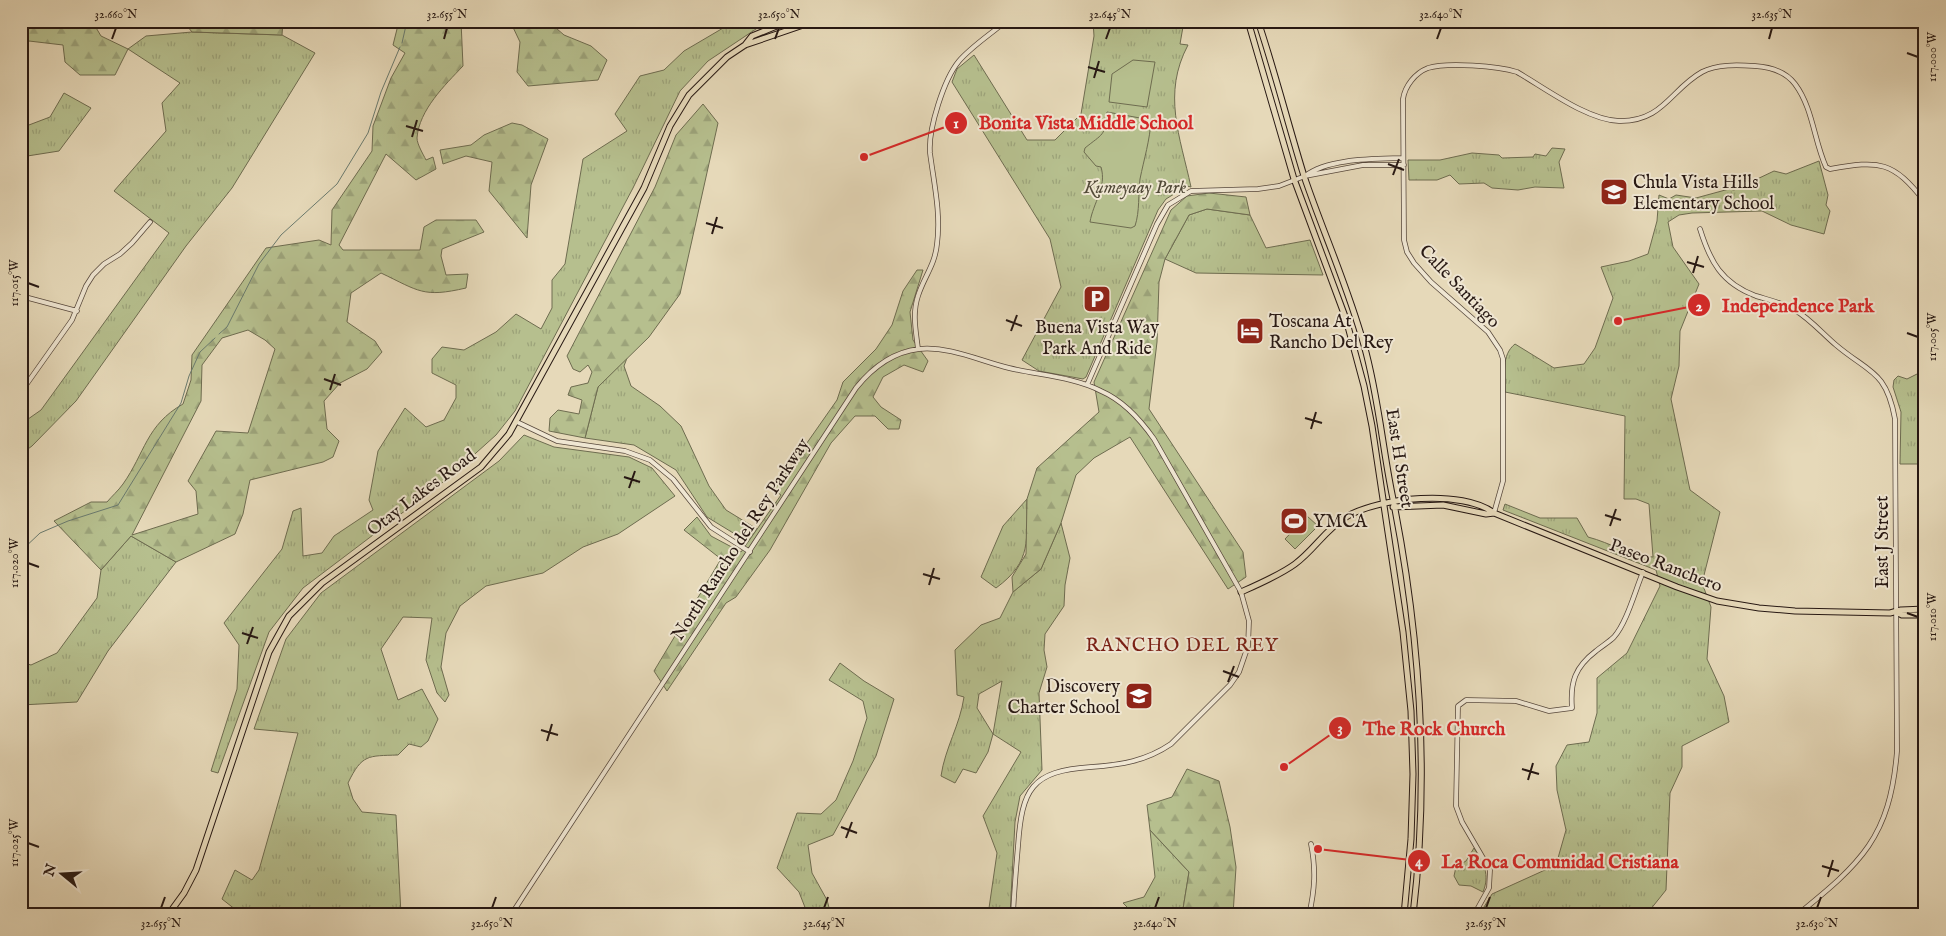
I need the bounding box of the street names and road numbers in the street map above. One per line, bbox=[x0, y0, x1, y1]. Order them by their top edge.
street label: Calle Santiago bbox=[1413, 240, 1505, 334]
street label: East H Street bbox=[1379, 407, 1418, 510]
street label: North Rancho del Rey Parkway bbox=[667, 434, 815, 645]
street label: Otay Lakes Road bbox=[363, 444, 481, 542]
street label: East J Street bbox=[1872, 496, 1895, 588]
street label: Paseo Ranchero bbox=[1606, 534, 1725, 599]

